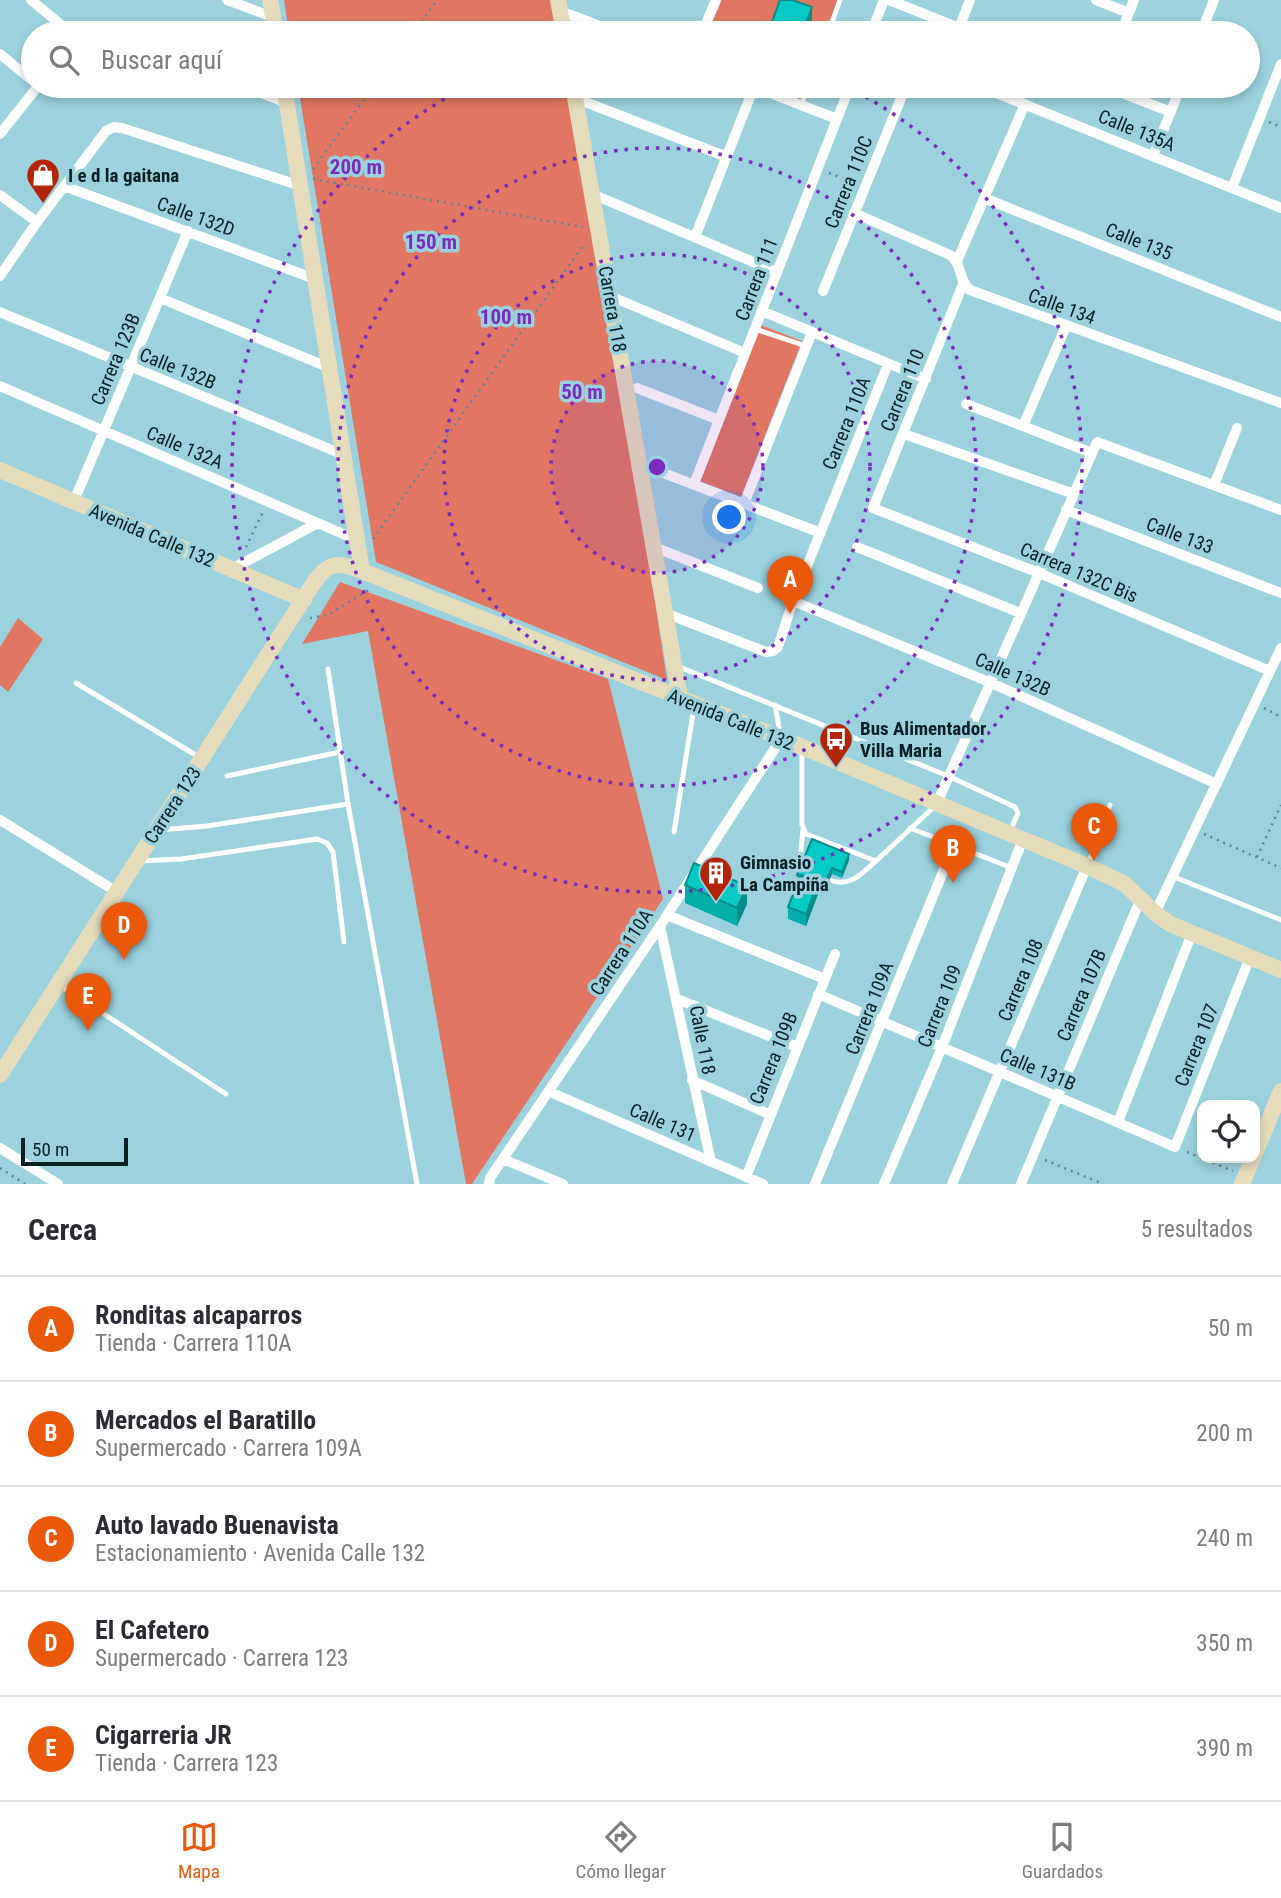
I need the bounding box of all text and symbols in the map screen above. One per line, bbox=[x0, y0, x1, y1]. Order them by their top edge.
search box bbox=[21, 21, 1260, 98]
icon: search bbox=[45, 41, 83, 79]
text: Buscar aquí bbox=[101, 45, 222, 75]
street label: Calle 135A bbox=[1095, 105, 1179, 156]
street label: Carrera 110C bbox=[819, 132, 877, 232]
text: 200 m bbox=[330, 155, 382, 179]
shop icon: I e d la gaitana bbox=[24, 156, 62, 205]
place label: I e d la gaitana bbox=[68, 164, 179, 187]
street label: Calle 132D bbox=[154, 192, 238, 241]
street label: Calle 135 bbox=[1102, 218, 1176, 265]
text: 150 m bbox=[405, 230, 457, 254]
street label: Carrera 111 bbox=[730, 234, 783, 324]
street label: Carrera 118 bbox=[594, 264, 631, 354]
street label: Calle 134 bbox=[1025, 284, 1099, 329]
text: 100 m bbox=[480, 305, 532, 329]
street label: Carrera 123B bbox=[86, 310, 145, 409]
street label: Calle 132B bbox=[136, 343, 219, 394]
street label: Carrera 110 bbox=[875, 345, 929, 435]
street label: Carrera 110A bbox=[817, 373, 876, 473]
text: 50 m bbox=[561, 380, 603, 404]
street label: Calle 132A bbox=[143, 421, 227, 474]
centre of rings bbox=[645, 455, 669, 479]
street label: Avenida Calle 132 bbox=[86, 499, 218, 572]
your location bbox=[712, 500, 746, 534]
street label: Calle 133 bbox=[1143, 512, 1217, 559]
street label: Carrera 132C Bis bbox=[1016, 537, 1141, 608]
pin: A bbox=[767, 556, 813, 614]
street label: Calle 132B bbox=[971, 648, 1054, 701]
street label: Avenida Calle 132 bbox=[664, 684, 797, 755]
place label: Bus Alimentador Villa Maria bbox=[860, 717, 986, 762]
bus stop icon: Bus Alimentador Villa Maria bbox=[817, 720, 855, 769]
street label: Carrera 123 bbox=[139, 762, 206, 848]
pin: C bbox=[1071, 803, 1117, 861]
pin: B bbox=[930, 825, 976, 883]
place label: Gimnasio La Campiña bbox=[740, 851, 829, 896]
building icon: Gimnasio La Campiña bbox=[697, 854, 735, 903]
pin: D bbox=[101, 902, 147, 960]
street label: Carrera 110A bbox=[585, 905, 658, 1000]
street label: Carrera 108 bbox=[993, 936, 1048, 1025]
street label: Carrera 107B bbox=[1052, 946, 1111, 1045]
street label: Carrera 109A bbox=[840, 958, 899, 1058]
street label: Carrera 109 bbox=[912, 961, 966, 1051]
pin: E bbox=[65, 973, 111, 1031]
street label: Carrera 107 bbox=[1169, 1000, 1223, 1090]
street label: Calle 118 bbox=[685, 1004, 720, 1077]
street label: Carrera 109B bbox=[745, 1009, 802, 1108]
street label: Calle 131B bbox=[996, 1043, 1079, 1096]
street label: Calle 131 bbox=[626, 1098, 700, 1147]
map controls bbox=[1197, 1100, 1260, 1163]
button: locate bbox=[1197, 1100, 1260, 1163]
scale bar bbox=[21, 1135, 128, 1167]
text: 50 m bbox=[32, 1138, 69, 1161]
text: Cerca bbox=[28, 1212, 97, 1247]
text: 5 resultados bbox=[1141, 1216, 1253, 1243]
text: Ronditas alcaparros bbox=[95, 1300, 302, 1330]
text: A bbox=[44, 1315, 58, 1342]
text: 50 m bbox=[1208, 1315, 1253, 1342]
text: Tienda · Carrera 110A bbox=[95, 1330, 292, 1357]
text: Mercados el Baratillo bbox=[95, 1405, 316, 1435]
text: B bbox=[45, 1420, 57, 1447]
text: 200 m bbox=[1196, 1420, 1253, 1447]
text: Supermercado · Carrera 109A bbox=[95, 1435, 362, 1462]
text: Auto lavado Buenavista bbox=[95, 1510, 339, 1540]
text: C bbox=[44, 1525, 58, 1552]
text: 240 m bbox=[1196, 1525, 1253, 1552]
text: Estacionamiento · Avenida Calle 132 bbox=[95, 1540, 425, 1567]
text: El Cafetero bbox=[95, 1615, 210, 1645]
text: D bbox=[45, 1630, 58, 1657]
text: 350 m bbox=[1196, 1630, 1253, 1657]
text: Supermercado · Carrera 123 bbox=[95, 1645, 348, 1672]
text: Cigarreria JR bbox=[95, 1720, 232, 1750]
text: E bbox=[45, 1735, 57, 1762]
text: 390 m bbox=[1196, 1735, 1253, 1762]
text: Tienda · Carrera 123 bbox=[95, 1750, 278, 1777]
tab: Mapa bbox=[178, 1818, 220, 1883]
tab: Cómo llegar bbox=[576, 1818, 666, 1883]
tab: Guardados bbox=[1022, 1818, 1103, 1883]

